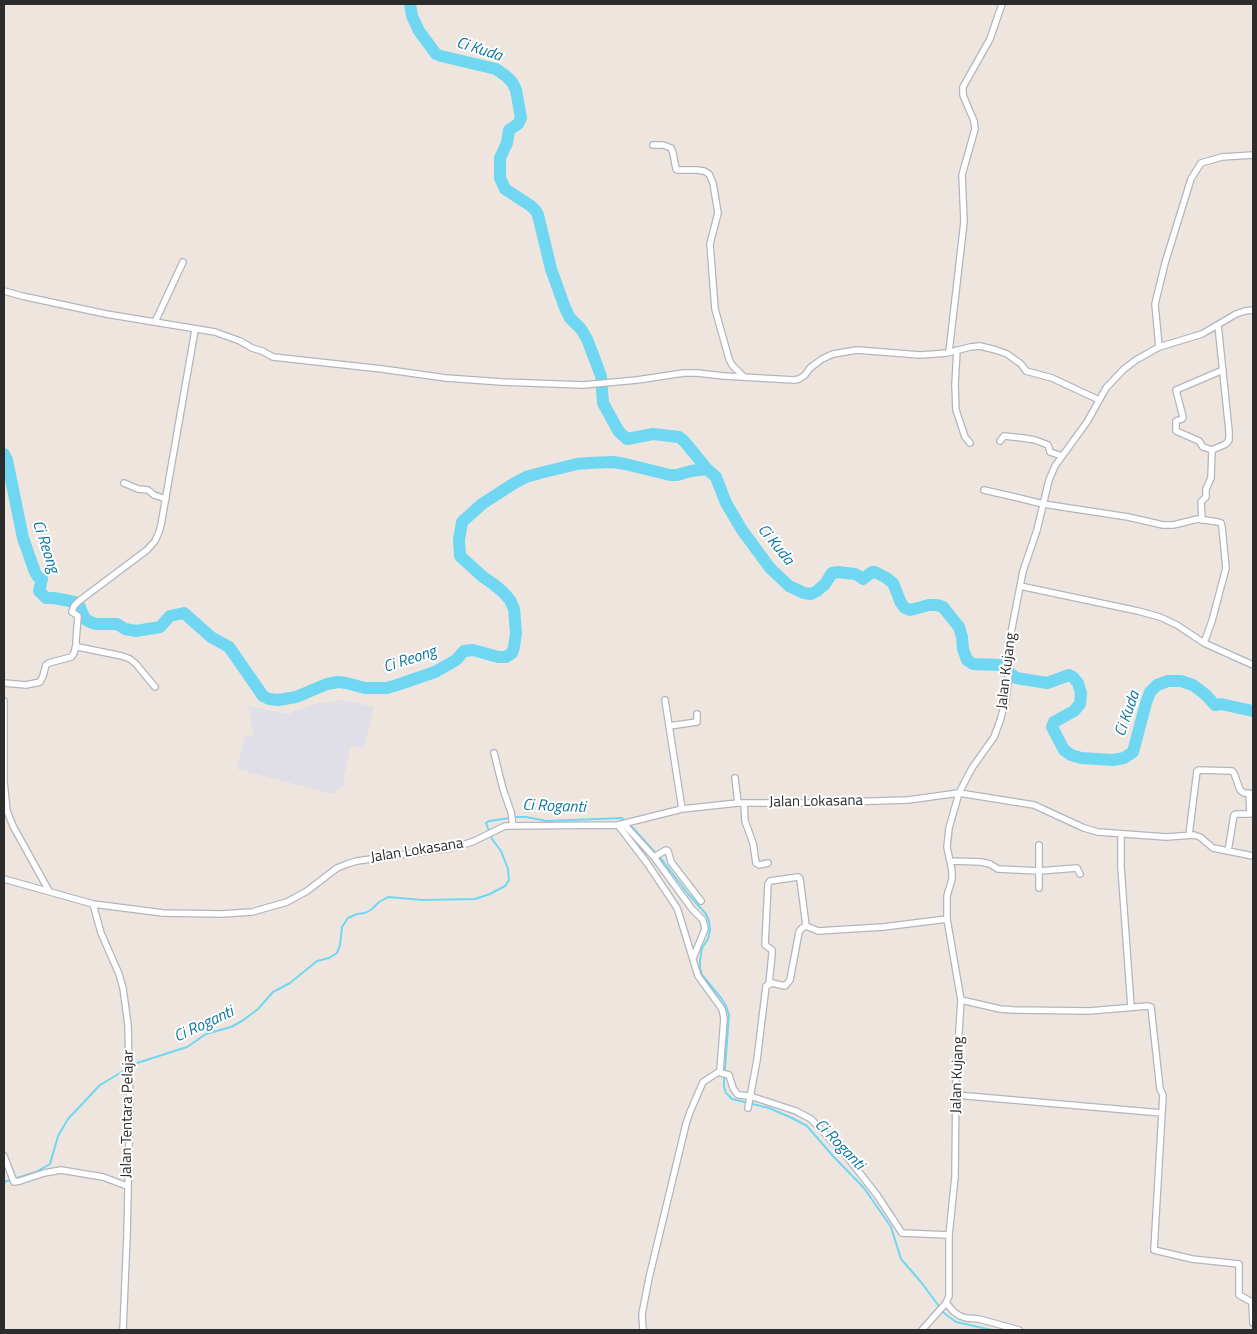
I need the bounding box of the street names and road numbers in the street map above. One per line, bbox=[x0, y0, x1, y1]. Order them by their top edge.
street label: Jalan Kujang bbox=[993, 632, 1021, 710]
street label: Jalan Lokasana bbox=[769, 792, 863, 812]
street label: Jalan Lokasana bbox=[369, 835, 465, 867]
street label: Jalan Kujang bbox=[948, 1036, 968, 1114]
street label: Jalan Tentara Pelajar bbox=[118, 1050, 138, 1178]

